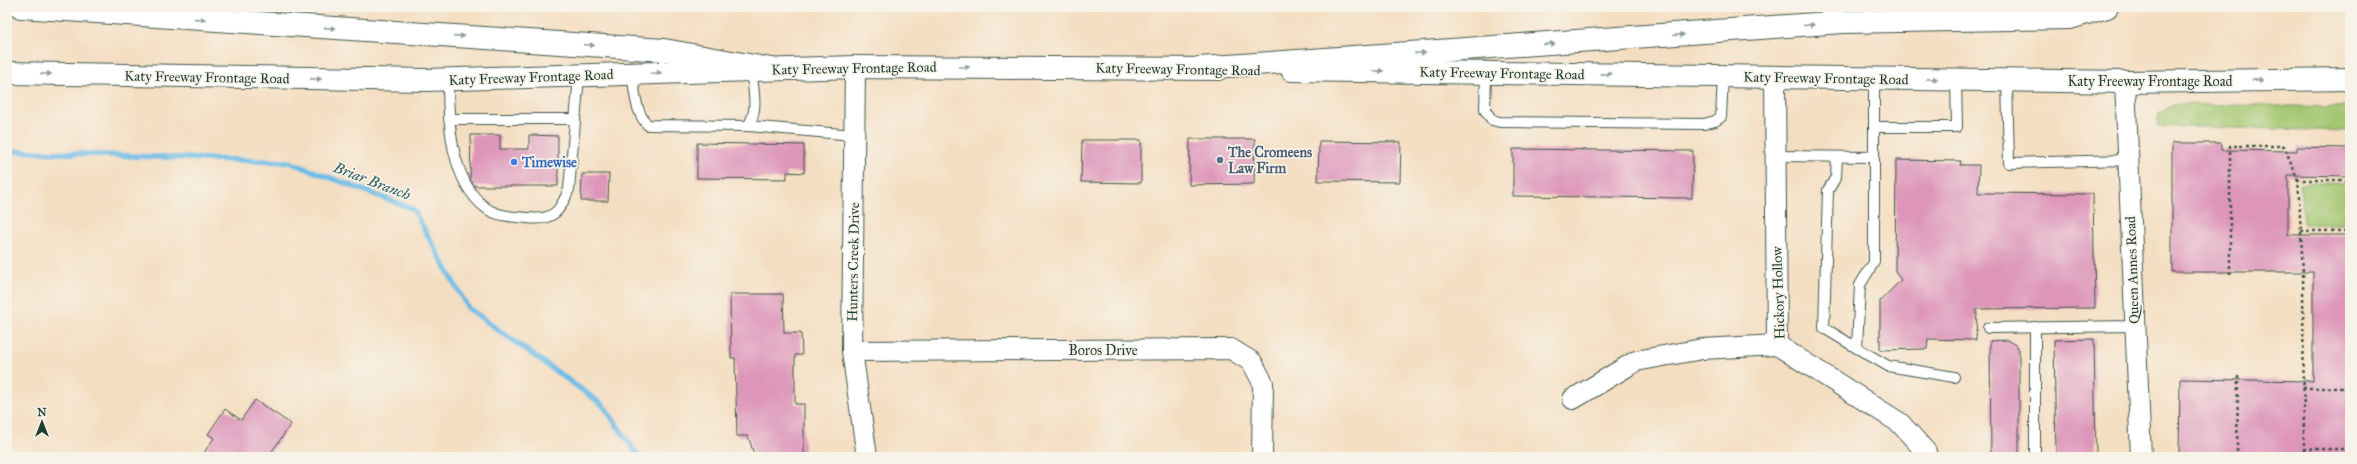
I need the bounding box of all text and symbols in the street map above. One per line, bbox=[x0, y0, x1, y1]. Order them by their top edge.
one-way arrow bbox=[194, 16, 206, 23]
one-way arrow bbox=[1802, 22, 1815, 29]
one-way arrow bbox=[324, 24, 336, 31]
one-way arrow bbox=[1673, 31, 1685, 38]
one-way arrow bbox=[453, 33, 465, 40]
one-way arrow bbox=[583, 41, 595, 48]
one-way arrow bbox=[1543, 41, 1555, 48]
one-way arrow bbox=[1414, 50, 1426, 57]
street label: Katy Freeway Frontage Road bbox=[771, 59, 937, 78]
street label: Katy Freeway Frontage Road bbox=[1095, 60, 1261, 79]
one-way arrow bbox=[958, 64, 971, 70]
street label: Katy Freeway Frontage Road bbox=[1419, 64, 1585, 83]
street label: Katy Freeway Frontage Road bbox=[448, 66, 614, 89]
street label: Katy Freeway Frontage Road bbox=[124, 68, 290, 87]
one-way arrow bbox=[1372, 68, 1385, 74]
street label: Katy Freeway Frontage Road bbox=[1743, 69, 1909, 88]
one-way arrow bbox=[650, 70, 663, 76]
one-way arrow bbox=[40, 71, 53, 77]
one-way arrow bbox=[1600, 71, 1612, 78]
street label: Katy Freeway Frontage Road bbox=[2067, 73, 2233, 90]
one-way arrow bbox=[310, 76, 323, 82]
one-way arrow bbox=[1926, 76, 1939, 82]
one-way arrow bbox=[2252, 77, 2265, 83]
place label: The Cromeens Law Firm bbox=[1227, 144, 1312, 177]
place label: Timewise bbox=[521, 154, 577, 171]
marker: The Cromeens Law Firm bbox=[1215, 155, 1225, 165]
marker: Timewise bbox=[509, 157, 519, 167]
water label: Briar Branch bbox=[330, 158, 414, 204]
street label: Hunters Creek Drive bbox=[844, 202, 863, 322]
street label: Queen Annes Road bbox=[2122, 216, 2143, 324]
street label: Hickory Hollow bbox=[1768, 245, 1789, 340]
street label: Boros Drive bbox=[1068, 342, 1138, 359]
north arrow bbox=[22, 402, 62, 442]
text: N bbox=[37, 406, 47, 419]

